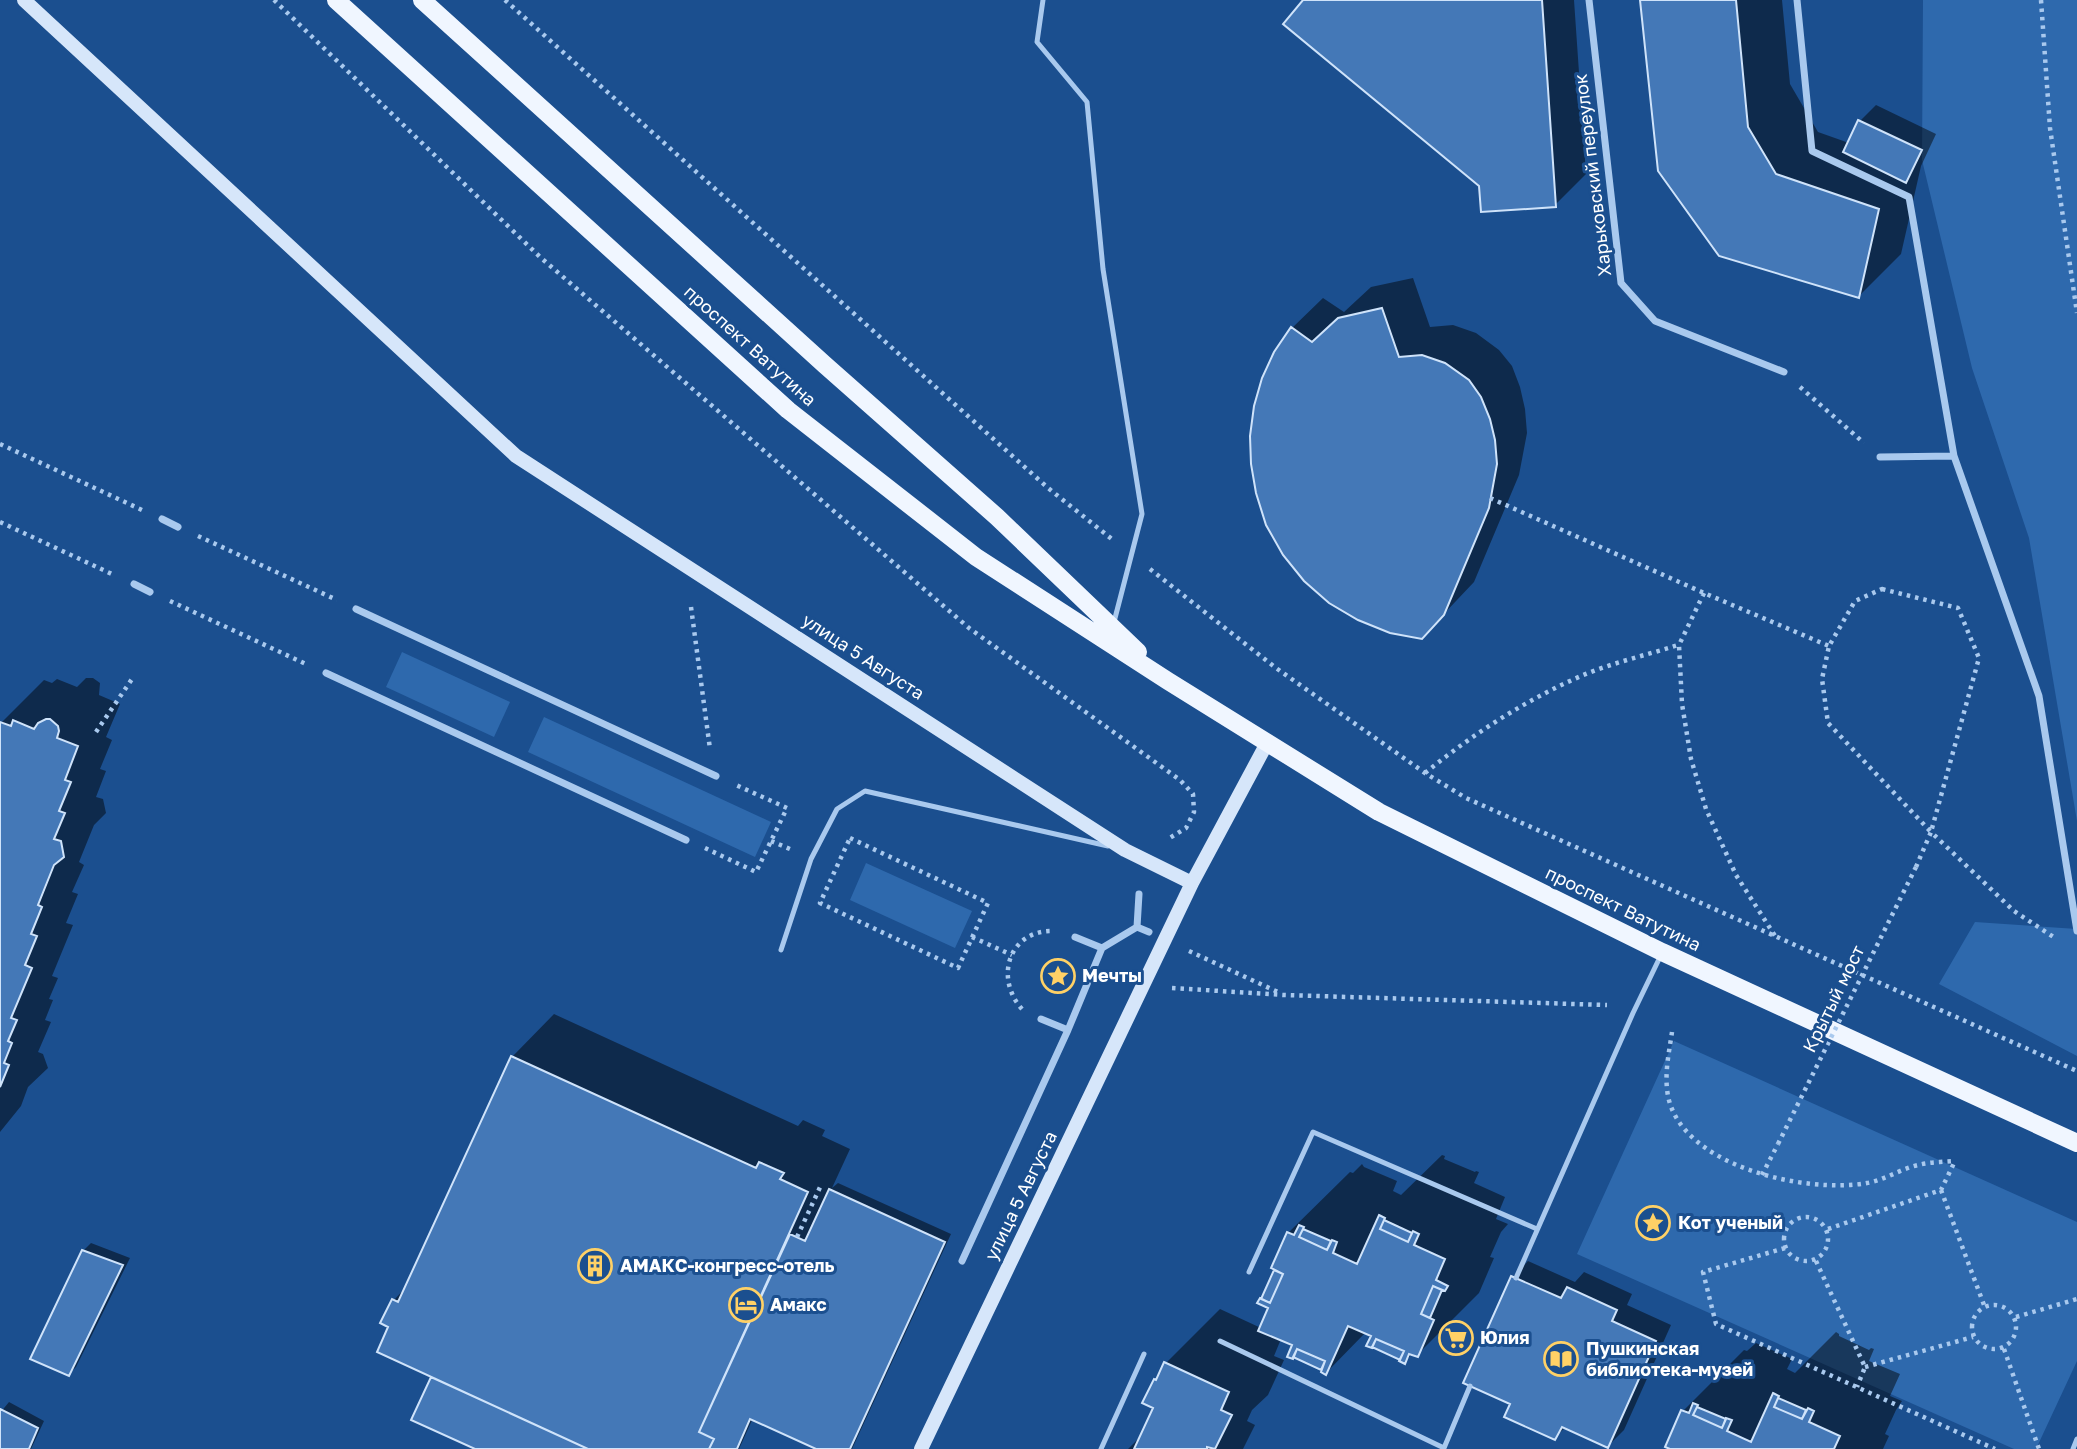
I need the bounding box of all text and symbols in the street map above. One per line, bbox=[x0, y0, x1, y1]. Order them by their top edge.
street label: Харьковский переулок bbox=[1569, 73, 1615, 278]
street label: проспект Ватутина bbox=[680, 280, 821, 410]
street label: улица 5 Августа bbox=[798, 608, 929, 704]
street label: проспект Ватутина bbox=[1542, 861, 1705, 955]
street label: Крытый мост bbox=[1798, 941, 1869, 1056]
place icon: Мечты bbox=[1039, 957, 1077, 995]
place label: Мечты bbox=[1082, 964, 1142, 986]
street label: улица 5 Августа bbox=[979, 1127, 1061, 1264]
place icon: Кот ученый bbox=[1634, 1204, 1672, 1242]
place label: Кот ученый bbox=[1678, 1211, 1783, 1233]
building icon: АМАКС-конгресс-отель bbox=[576, 1247, 614, 1285]
place label: АМАКС-конгресс-отель bbox=[620, 1254, 835, 1276]
hotel icon: Амакс bbox=[727, 1286, 765, 1324]
place label: Амакс bbox=[770, 1293, 827, 1315]
supermarket icon: Юлия bbox=[1437, 1319, 1475, 1357]
place label: Юлия bbox=[1480, 1326, 1530, 1348]
place label: Пушкинская библиотека-музей bbox=[1586, 1337, 1753, 1380]
library icon: Пушкинская библиотека-музей bbox=[1542, 1340, 1580, 1378]

